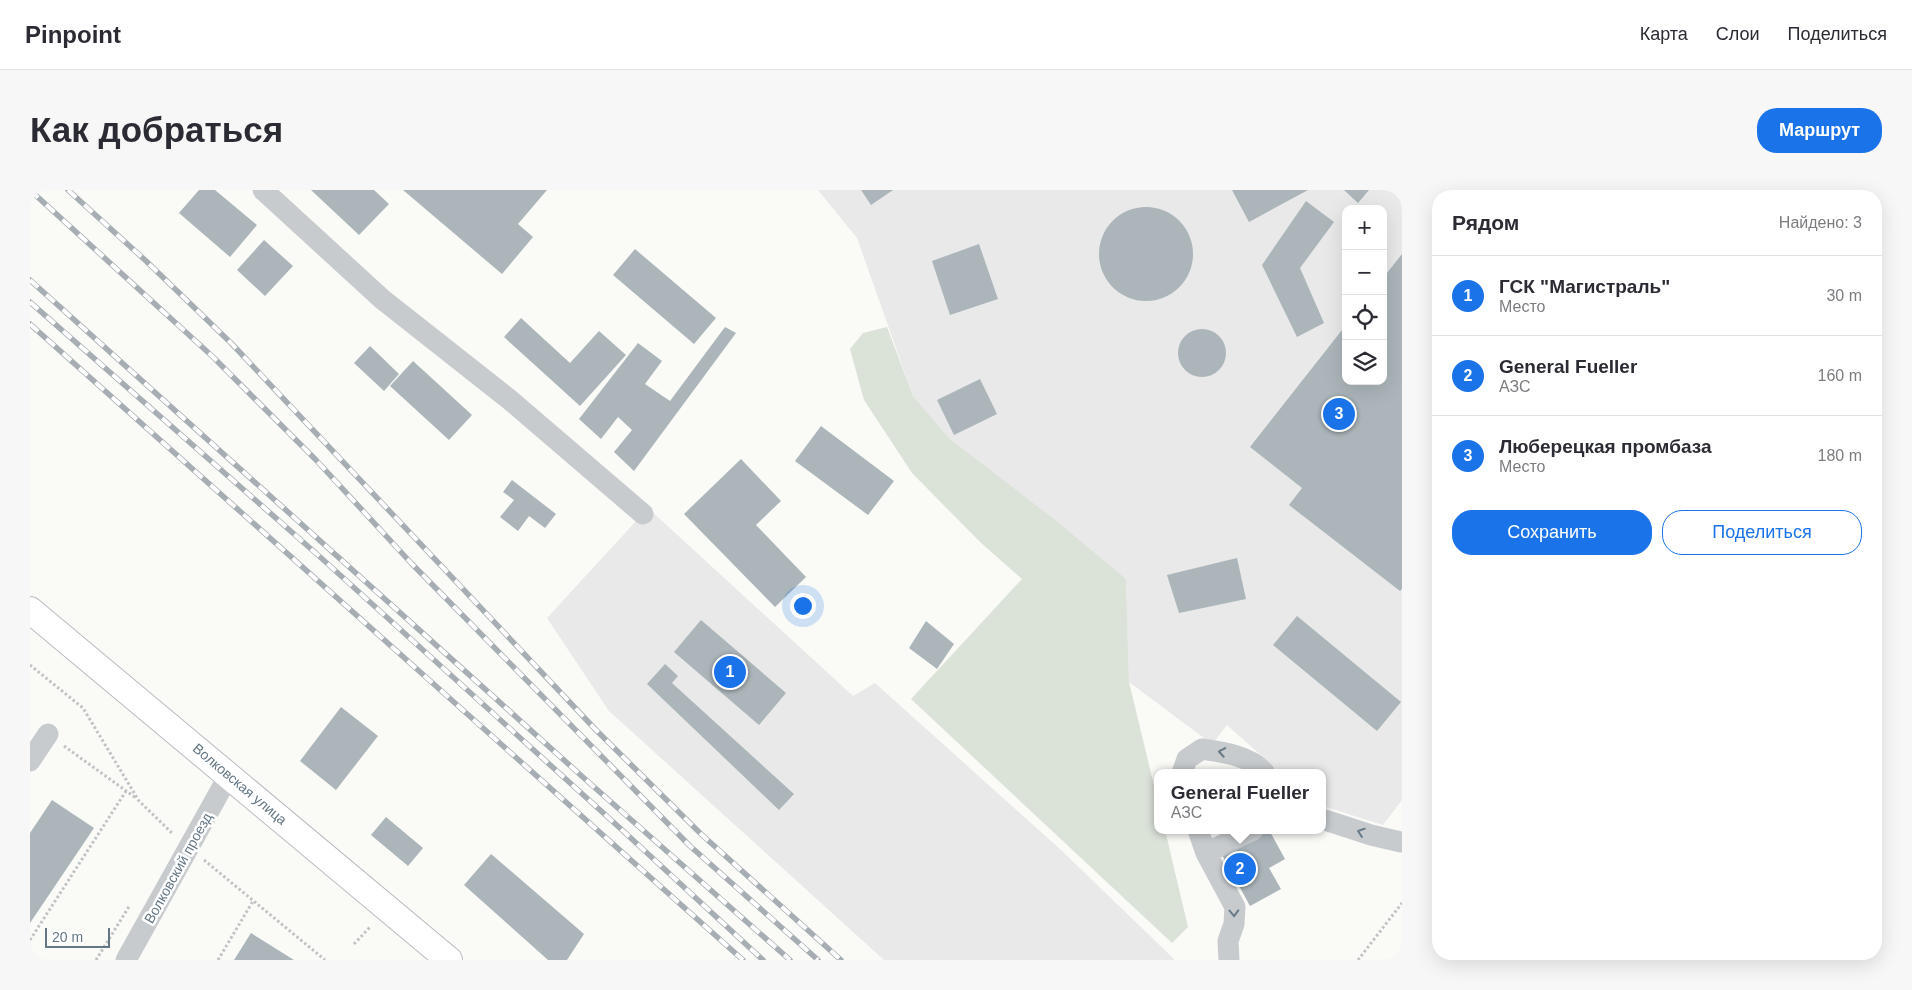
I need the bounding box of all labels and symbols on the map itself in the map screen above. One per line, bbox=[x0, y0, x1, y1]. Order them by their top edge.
pin: 3 bbox=[1323, 395, 1355, 433]
your location bbox=[790, 593, 816, 619]
pin: 1 bbox=[714, 653, 746, 691]
street label: Волковская улица bbox=[190, 740, 290, 828]
one-way arrow bbox=[1217, 748, 1226, 758]
street label: Волковский проезд bbox=[141, 810, 215, 926]
one-way arrow bbox=[1357, 828, 1366, 838]
pin: 2 bbox=[1224, 850, 1256, 888]
one-way arrow bbox=[1229, 909, 1239, 917]
scale bar bbox=[45, 925, 110, 948]

